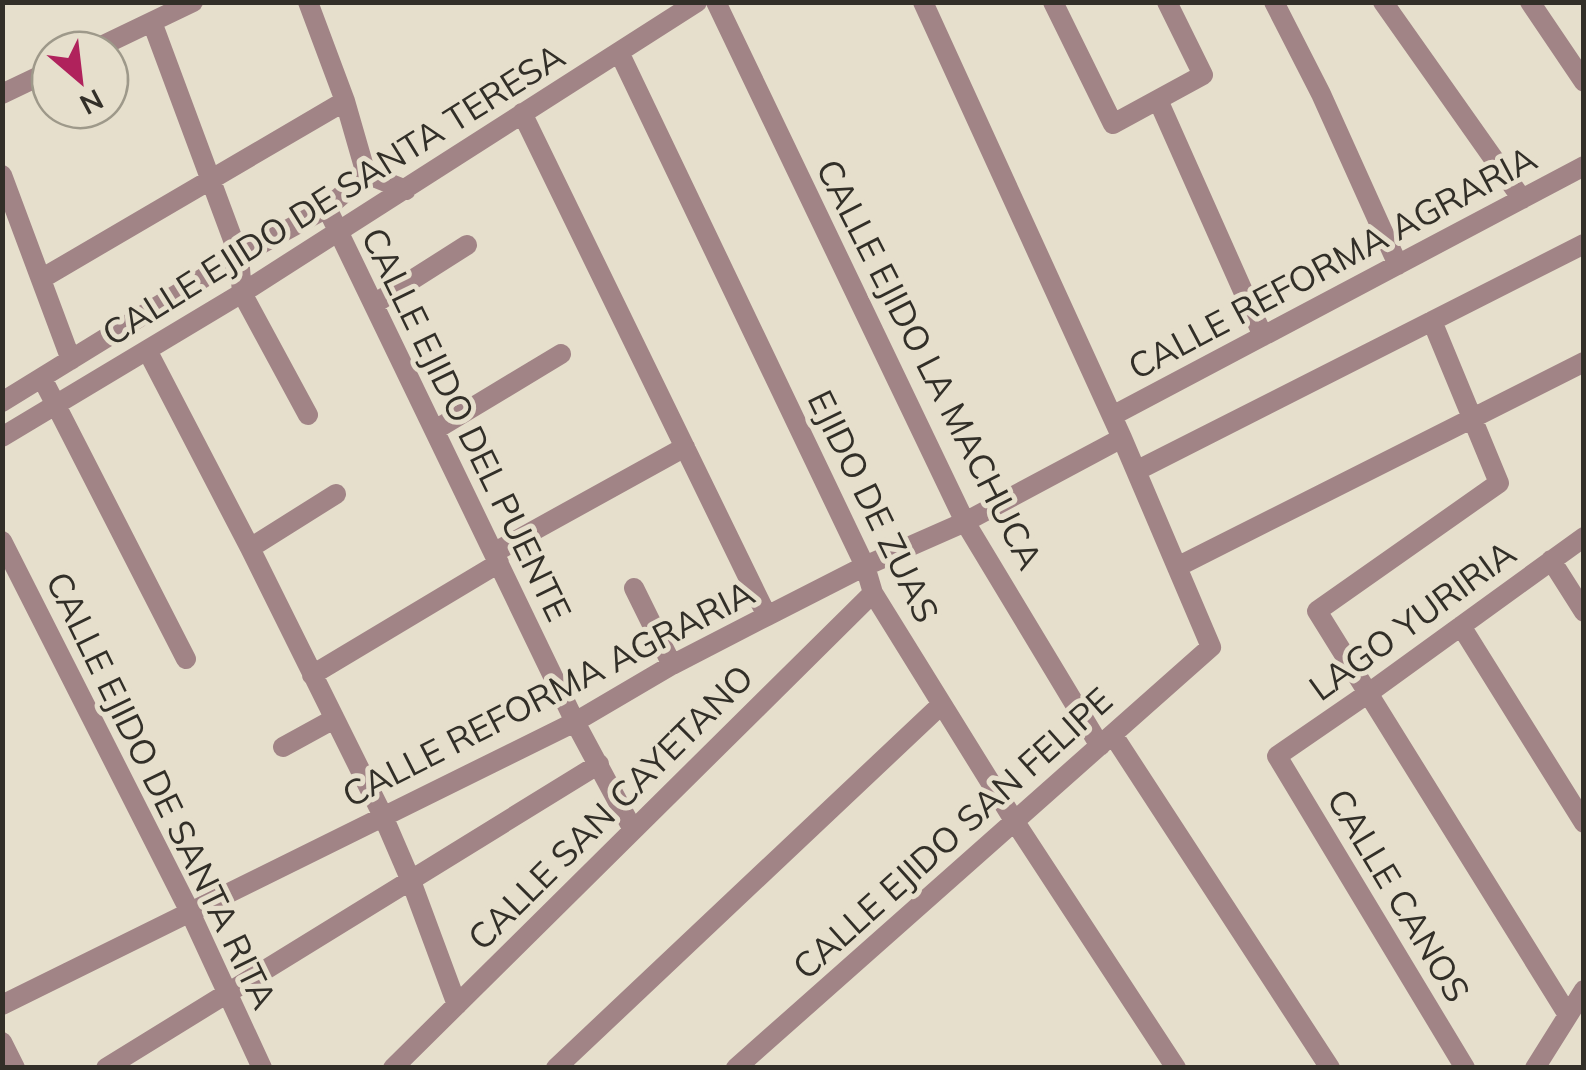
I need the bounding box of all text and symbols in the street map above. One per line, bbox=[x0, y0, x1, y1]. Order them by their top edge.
north arrow bbox=[30, 30, 130, 130]
street label: CALLE EJIDO DE SANTA TERESA bbox=[94, 33, 573, 355]
text: N bbox=[74, 82, 110, 123]
street label: CALLE REFORMA AGRARIA bbox=[1120, 135, 1544, 389]
street label: CALLE EJIDO LA MACHUCA bbox=[807, 152, 1053, 577]
street label: CALLE EJIDO DEL PUENTE bbox=[352, 220, 582, 628]
street label: EJIDO DE ZUAS bbox=[799, 383, 949, 629]
street label: LAGO YURIRIA bbox=[1300, 530, 1524, 710]
street label: CALLE EJIDO DE SANTA RITA bbox=[37, 564, 287, 1016]
street label: CALLE REFORMA AGRARIA bbox=[335, 570, 762, 816]
street label: CALLE SAN CAYETANO bbox=[458, 655, 762, 959]
street label: CALLE EJIDO SAN FELIPE bbox=[783, 678, 1121, 988]
street label: CALLE CANOS bbox=[1318, 780, 1480, 1010]

